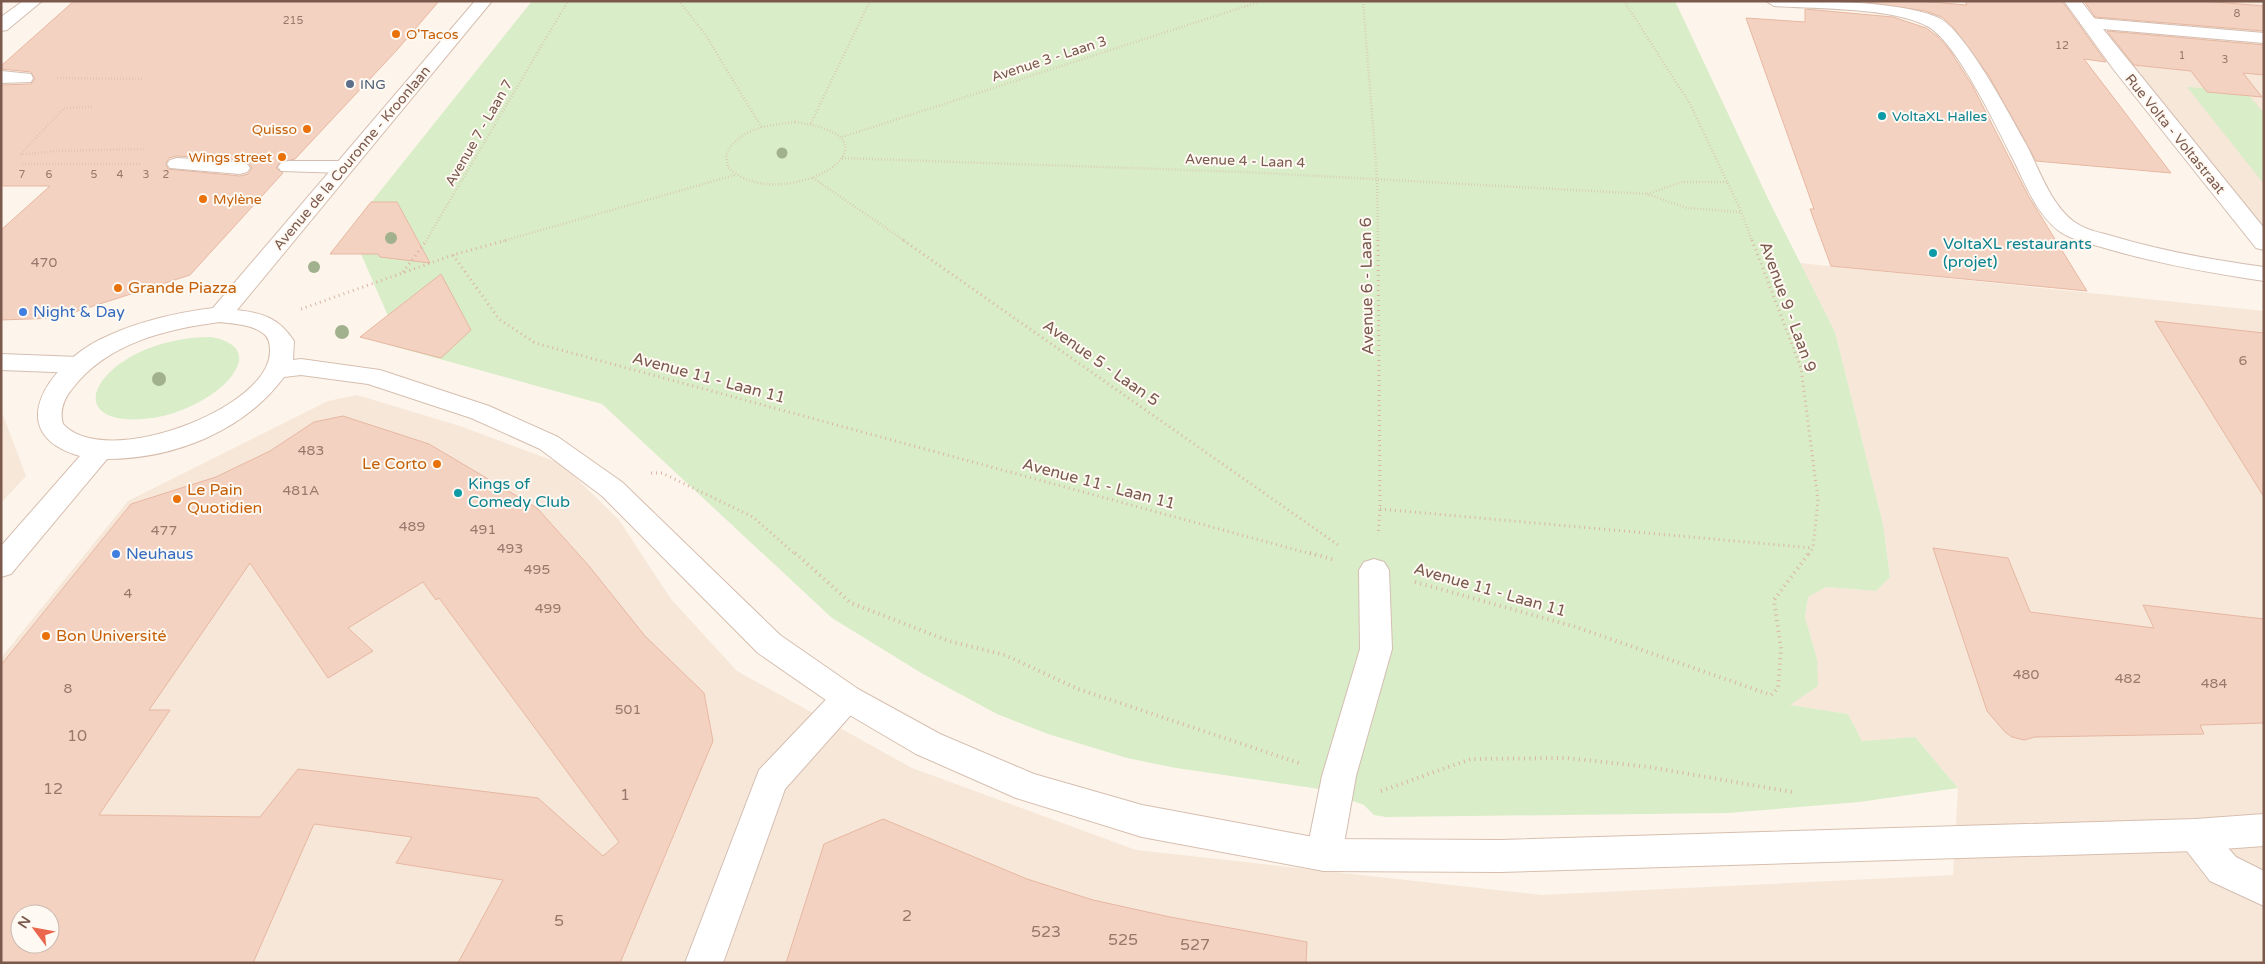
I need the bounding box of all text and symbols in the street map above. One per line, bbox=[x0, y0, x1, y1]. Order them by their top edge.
house number: 8 bbox=[2234, 7, 2241, 20]
house number: 215 bbox=[283, 14, 303, 27]
place label: O'Tacos bbox=[406, 26, 459, 43]
marker: O'Tacos bbox=[390, 28, 402, 40]
street label: Avenue 3 - Laan 3 bbox=[989, 32, 1109, 86]
house number: 12 bbox=[2055, 39, 2069, 52]
house number: 1 bbox=[2179, 49, 2185, 62]
house number: 3 bbox=[2222, 53, 2229, 66]
street label: Avenue de la Couronne - Kroonlaan bbox=[270, 62, 434, 254]
street label: Rue Volta - Voltastraat bbox=[2121, 70, 2229, 198]
place label: ING bbox=[360, 76, 386, 93]
street label: Avenue 7 - Laan 7 bbox=[442, 77, 516, 189]
marker: ING bbox=[344, 78, 356, 90]
place label: VoltaXL Halles bbox=[1892, 108, 1988, 125]
marker: VoltaXL Halles bbox=[1876, 110, 1888, 122]
place label: Quisso bbox=[252, 121, 297, 138]
marker: Quisso bbox=[301, 123, 313, 135]
place label: Wings street bbox=[188, 149, 273, 166]
street label: Avenue 4 - Laan 4 bbox=[1185, 150, 1306, 172]
marker: Wings street bbox=[276, 151, 288, 163]
house number: 7 bbox=[19, 168, 26, 181]
house number: 6 bbox=[46, 168, 53, 181]
house number: 5 bbox=[91, 168, 98, 181]
house number: 4 bbox=[117, 168, 124, 181]
house number: 3 bbox=[143, 168, 150, 181]
house number: 2 bbox=[163, 168, 170, 181]
place label: Mylène bbox=[213, 191, 262, 208]
marker: Mylène bbox=[197, 193, 209, 205]
street label: Avenue 6 - Laan 6 bbox=[1356, 217, 1378, 355]
place label: VoltaXL restaurants (projet) bbox=[1943, 234, 2092, 272]
street label: Avenue 9 - Laan 9 bbox=[1755, 239, 1821, 375]
marker: VoltaXL restaurants (projet) bbox=[1927, 247, 1939, 259]
house number: 470 bbox=[31, 254, 57, 271]
place label: Grande Piazza bbox=[128, 278, 237, 298]
marker: Grande Piazza bbox=[112, 282, 124, 294]
place label: Night & Day bbox=[33, 302, 125, 322]
marker: Night & Day bbox=[17, 306, 29, 318]
street label: Avenue 5 - Laan 5 bbox=[1039, 315, 1163, 411]
street label: Avenue 11 - Laan 11 bbox=[630, 348, 788, 408]
house number: 6 bbox=[2239, 352, 2248, 369]
house number: 483 bbox=[298, 442, 324, 459]
place label: Le Corto bbox=[362, 454, 427, 474]
street label: Avenue 11 - Laan 11 bbox=[1020, 454, 1178, 514]
marker: Le Corto bbox=[431, 458, 443, 470]
place label: Kings of Comedy Club bbox=[468, 474, 570, 512]
place label: Le Pain Quotidien bbox=[187, 480, 262, 518]
house number: 481A bbox=[283, 482, 319, 499]
marker: Kings of Comedy Club bbox=[452, 487, 464, 499]
marker: Le Pain Quotidien bbox=[171, 493, 183, 505]
house number: 489 bbox=[399, 518, 425, 535]
house number: 491 bbox=[470, 521, 496, 538]
house number: 477 bbox=[151, 522, 177, 539]
house number: 493 bbox=[497, 540, 523, 557]
place label: Neuhaus bbox=[126, 544, 194, 564]
marker: Neuhaus bbox=[110, 548, 122, 560]
street label: Avenue 11 - Laan 11 bbox=[1412, 559, 1568, 621]
house number: 495 bbox=[524, 561, 550, 578]
house number: 4 bbox=[124, 585, 133, 602]
house number: 499 bbox=[535, 600, 561, 617]
place label: Bon Université bbox=[56, 626, 166, 646]
marker: Bon Université bbox=[40, 630, 52, 642]
house number: 480 bbox=[2013, 666, 2039, 683]
house number: 482 bbox=[2115, 670, 2141, 687]
house number: 484 bbox=[2201, 675, 2227, 692]
house number: 8 bbox=[64, 680, 73, 697]
house number: 501 bbox=[615, 701, 641, 718]
house number: 10 bbox=[67, 726, 87, 746]
house number: 12 bbox=[43, 779, 63, 799]
house number: 1 bbox=[620, 785, 630, 805]
north arrow bbox=[10, 904, 60, 954]
house number: 2 bbox=[902, 906, 912, 926]
house number: 5 bbox=[554, 911, 564, 931]
text: N bbox=[14, 913, 35, 932]
house number: 523 bbox=[1031, 922, 1061, 942]
house number: 525 bbox=[1108, 930, 1138, 950]
house number: 527 bbox=[1180, 935, 1210, 955]

